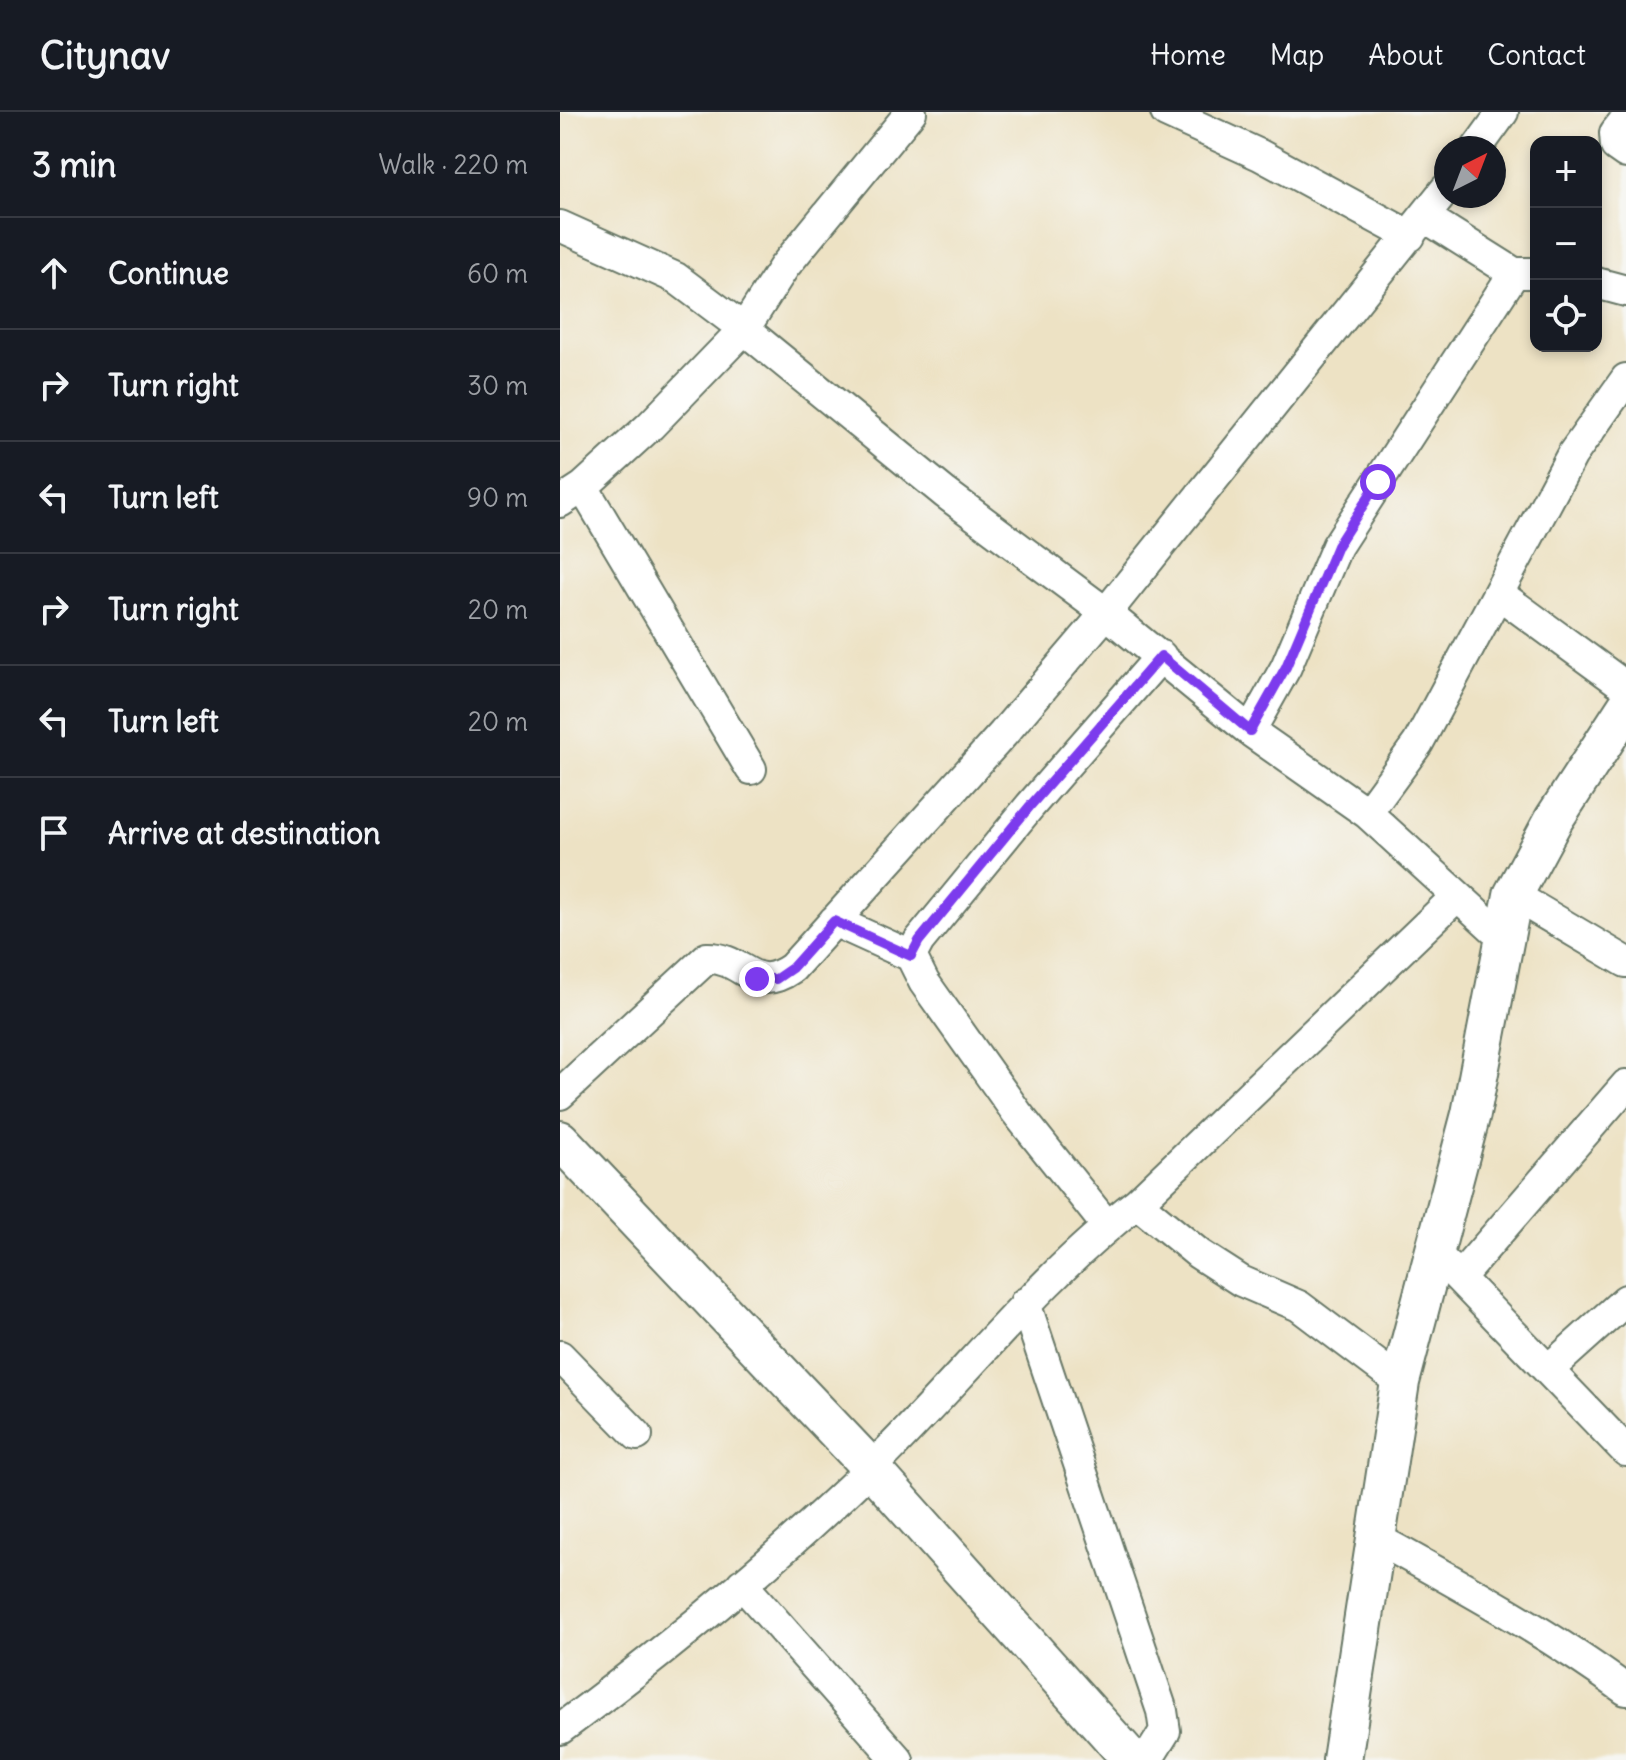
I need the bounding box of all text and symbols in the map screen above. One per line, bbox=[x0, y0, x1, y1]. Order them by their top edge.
text: Citynav bbox=[40, 32, 170, 79]
text: Home bbox=[1150, 37, 1226, 73]
text: Map bbox=[1270, 37, 1324, 73]
text: About bbox=[1368, 37, 1443, 73]
text: Contact bbox=[1487, 37, 1586, 73]
north arrow bbox=[1434, 136, 1506, 208]
map controls bbox=[1530, 136, 1602, 352]
button: + bbox=[1530, 136, 1602, 208]
text: 3 min bbox=[32, 143, 117, 186]
text: Walk · 220 m bbox=[379, 148, 528, 181]
button: − bbox=[1530, 208, 1602, 280]
icon: ahead bbox=[32, 251, 76, 295]
text: Continue bbox=[108, 254, 229, 292]
text: 60 m bbox=[467, 257, 528, 290]
button: locate bbox=[1530, 280, 1602, 352]
icon: right bbox=[32, 363, 76, 407]
text: Turn right bbox=[108, 366, 239, 404]
text: 30 m bbox=[467, 369, 528, 402]
route start bbox=[1360, 464, 1396, 500]
icon: left bbox=[32, 475, 76, 519]
text: Turn left bbox=[108, 478, 219, 516]
text: 90 m bbox=[467, 481, 528, 514]
icon: right bbox=[32, 587, 76, 631]
text: Turn right bbox=[108, 590, 239, 628]
text: 20 m bbox=[468, 593, 528, 626]
icon: left bbox=[32, 699, 76, 743]
text: Turn left bbox=[108, 702, 219, 740]
text: 20 m bbox=[468, 705, 528, 738]
icon: arrive bbox=[32, 811, 76, 855]
text: Arrive at destination bbox=[108, 814, 380, 852]
route end bbox=[739, 961, 775, 997]

